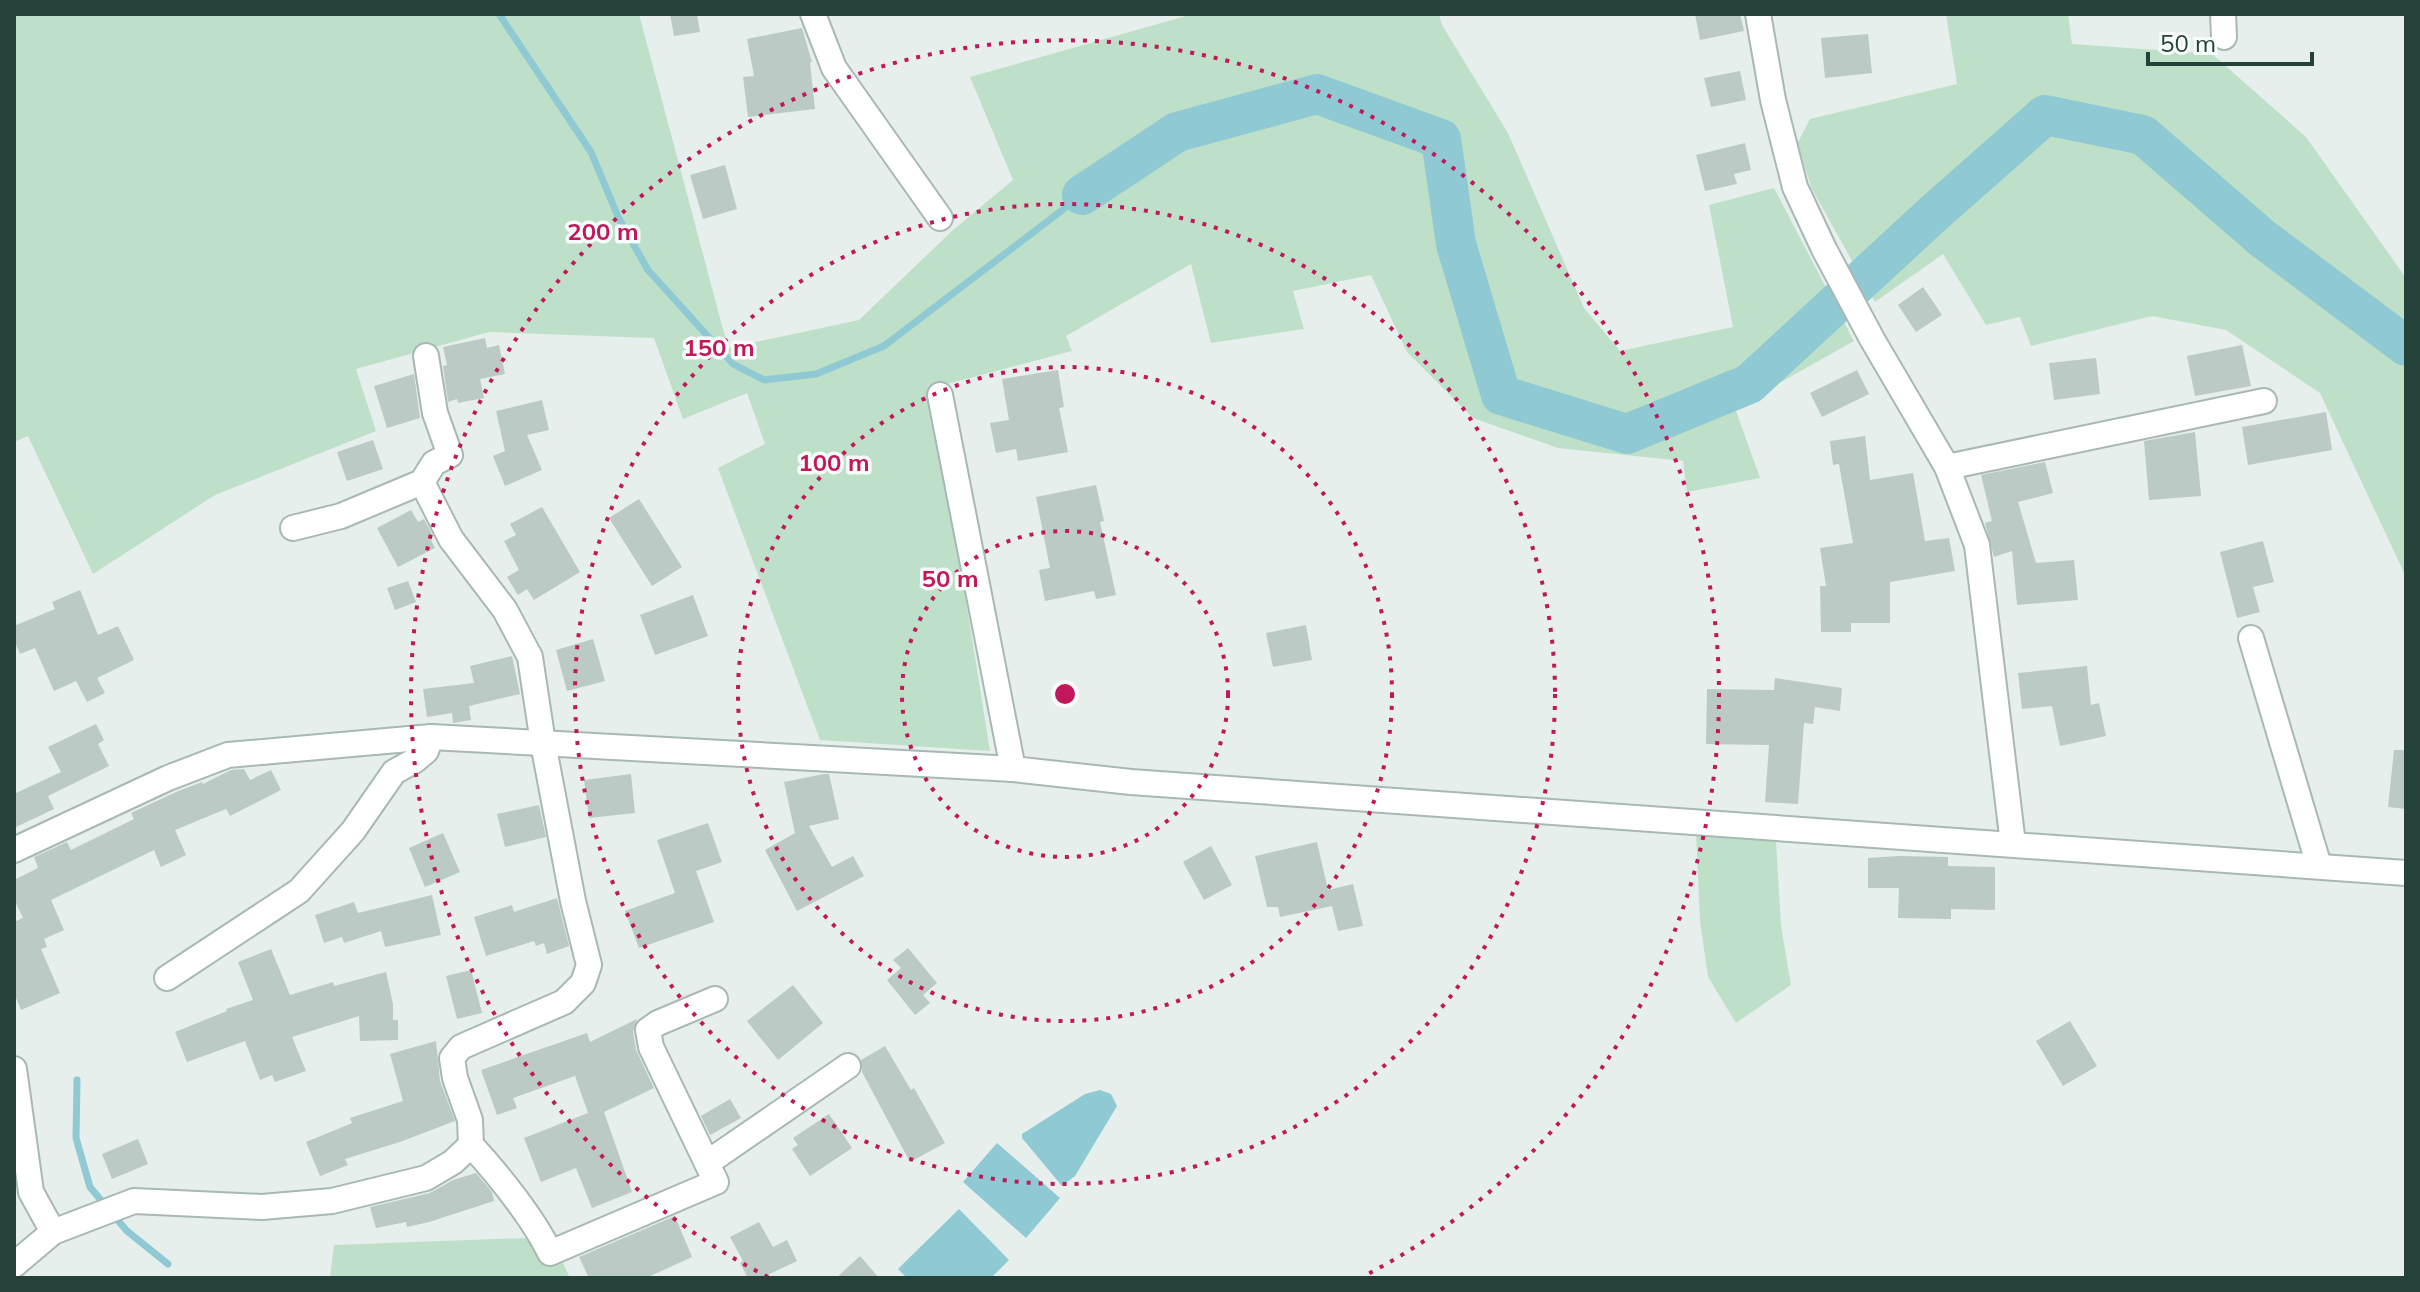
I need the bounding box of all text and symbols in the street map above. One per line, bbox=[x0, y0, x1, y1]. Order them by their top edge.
scale bar bbox=[2148, 16, 2312, 66]
text: 50 m bbox=[2160, 28, 2216, 58]
text: 200 m bbox=[567, 216, 639, 246]
text: 150 m bbox=[683, 332, 755, 362]
text: 100 m bbox=[798, 447, 870, 477]
text: 50 m bbox=[922, 563, 978, 593]
centre of rings bbox=[1051, 680, 1079, 708]

